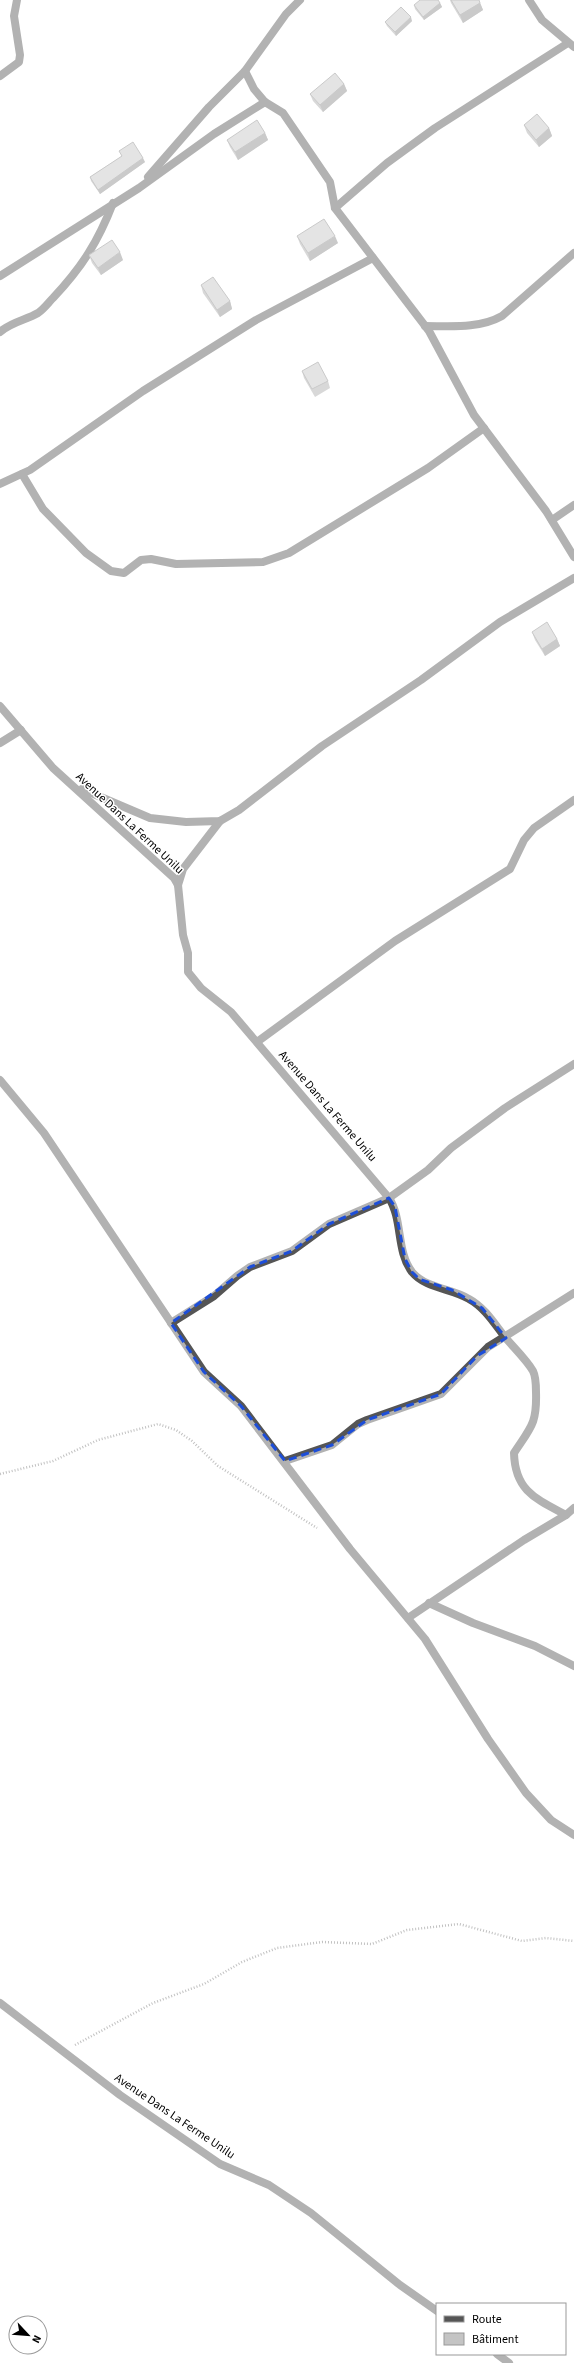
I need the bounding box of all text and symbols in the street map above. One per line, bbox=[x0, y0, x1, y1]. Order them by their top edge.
street label: Avenue Dans La Ferme Unilu bbox=[72, 769, 187, 878]
street label: Avenue Dans La Ferme Unilu bbox=[275, 1047, 381, 1166]
street label: Avenue Dans La Ferme Unilu bbox=[111, 2070, 238, 2163]
legend bbox=[436, 2303, 566, 2355]
text: Route bbox=[472, 2311, 502, 2328]
north arrow bbox=[8, 2315, 48, 2355]
text: Bâtiment bbox=[472, 2331, 518, 2348]
text: N bbox=[28, 2333, 45, 2346]

